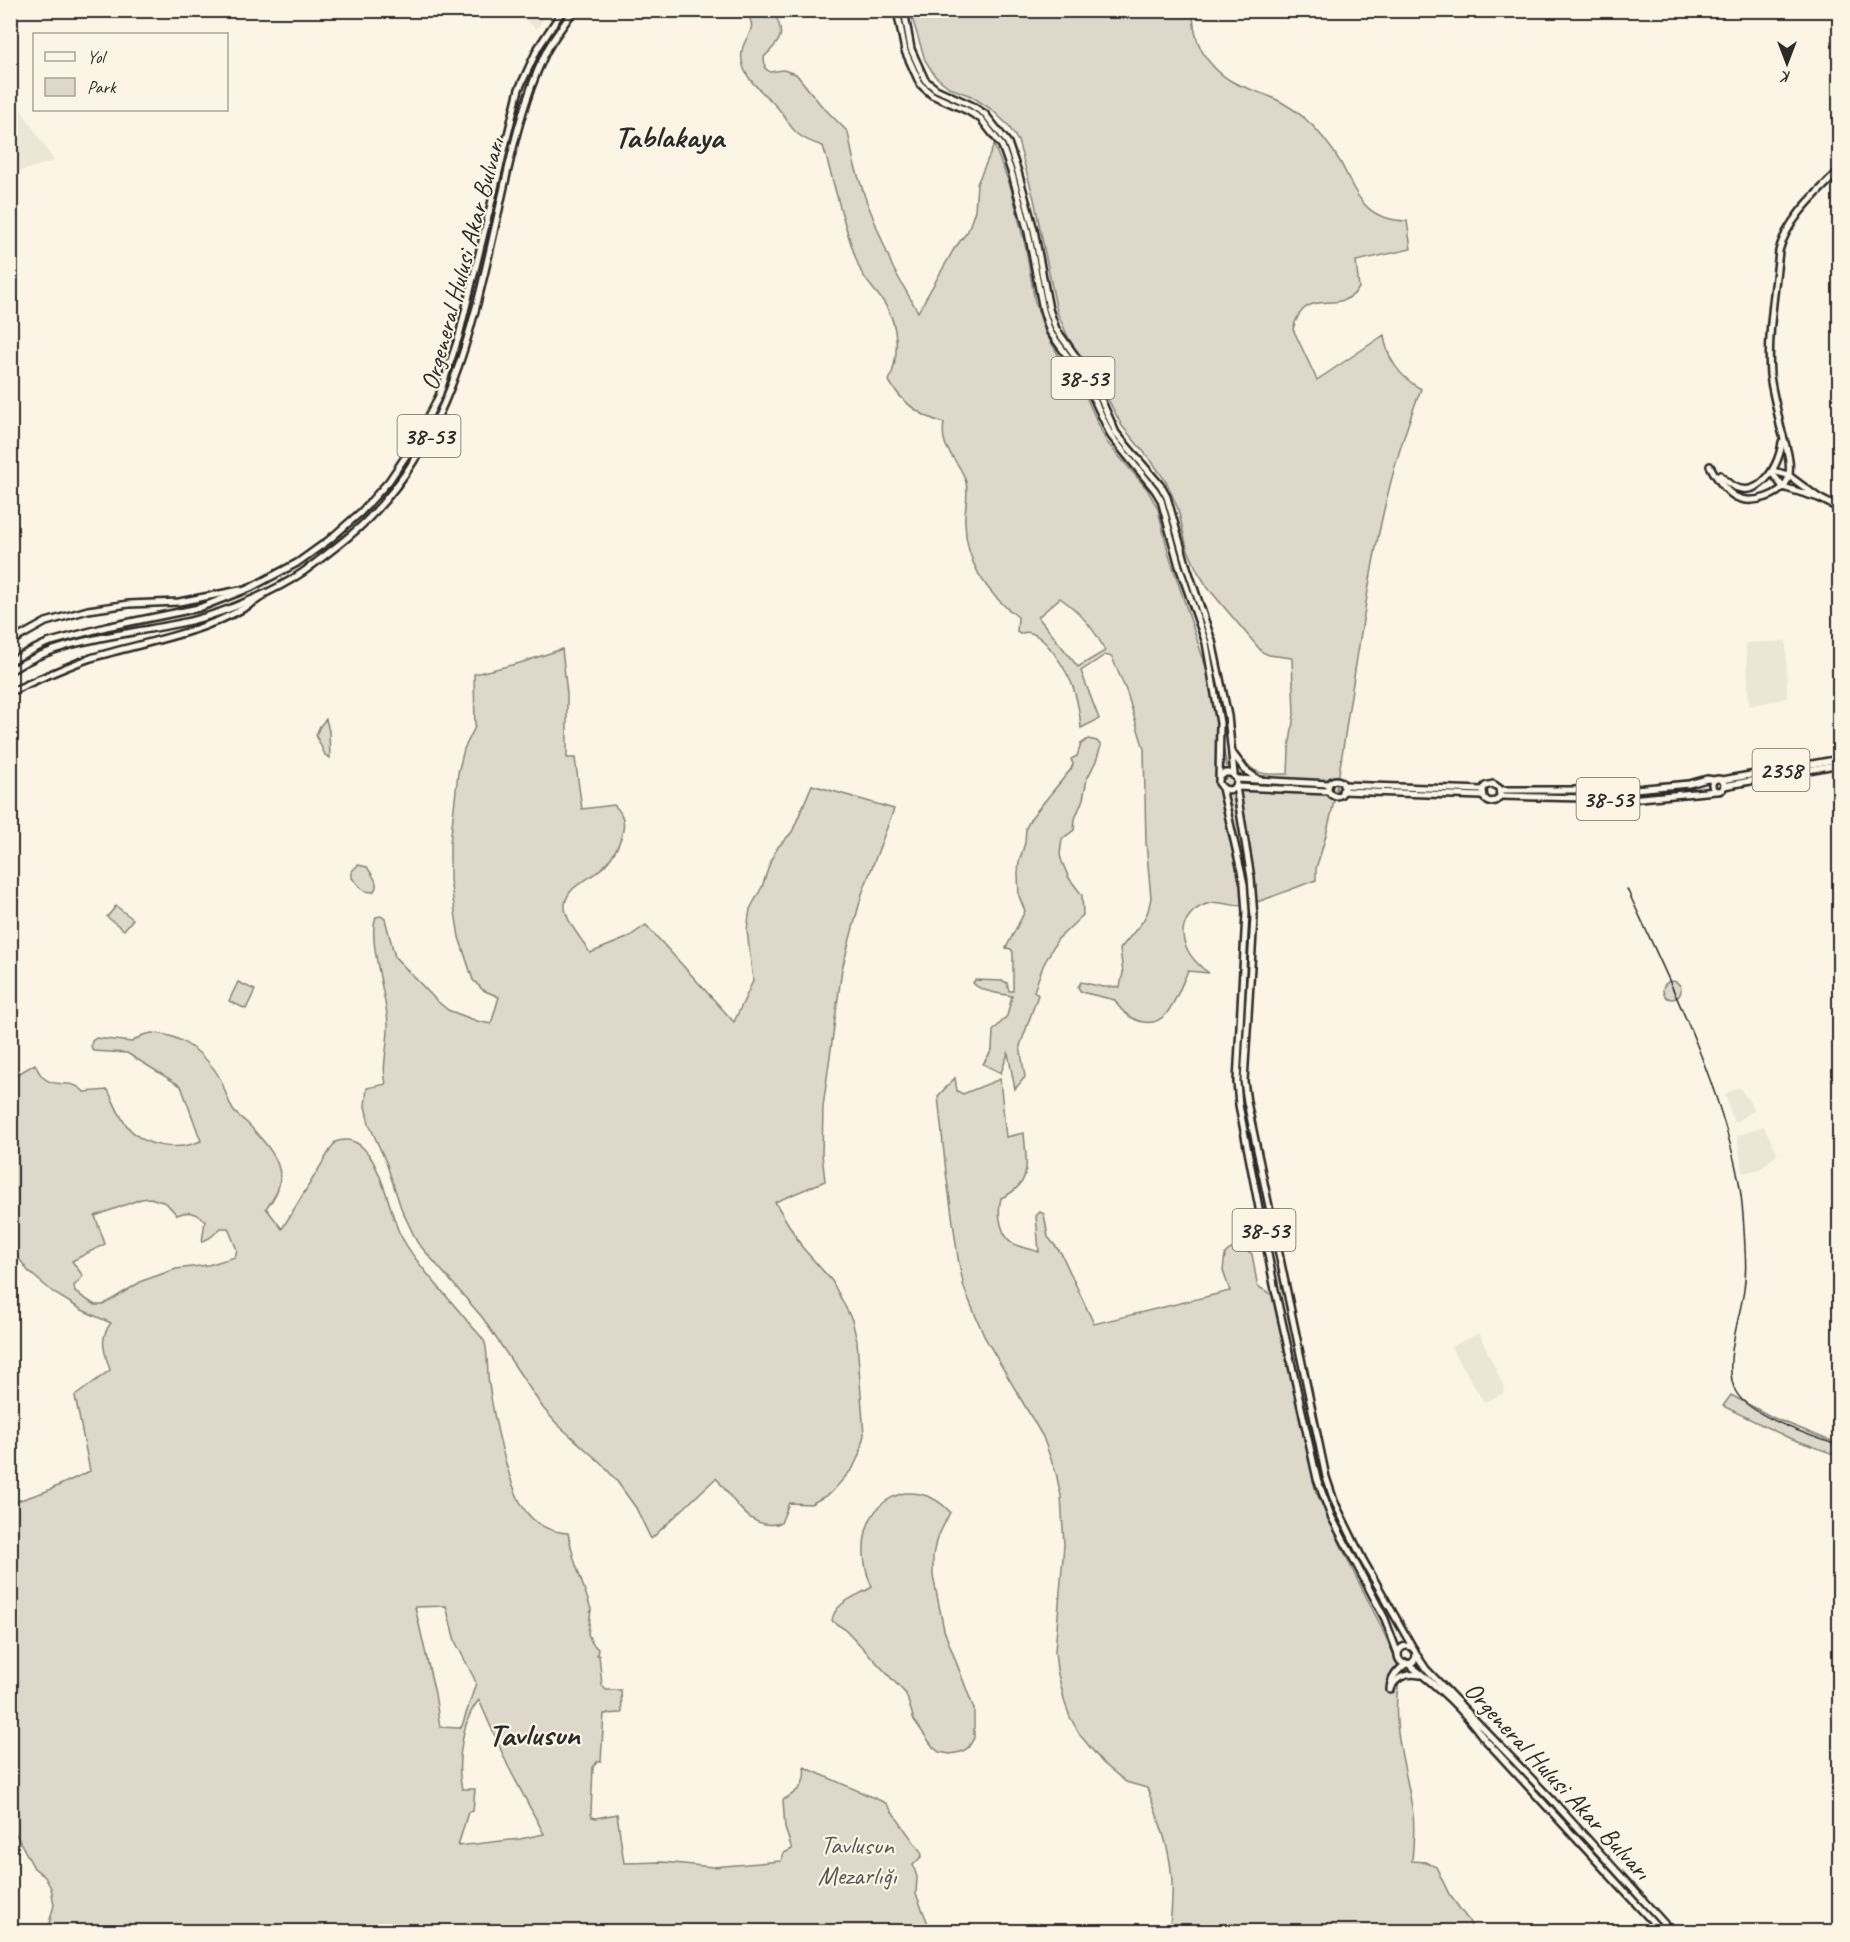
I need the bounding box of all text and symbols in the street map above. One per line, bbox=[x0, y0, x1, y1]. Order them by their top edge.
legend bbox=[33, 33, 228, 111]
north arrow bbox=[1757, 33, 1817, 93]
text: Yol bbox=[87, 46, 107, 68]
text: K bbox=[1779, 67, 1791, 87]
text: Park bbox=[87, 76, 117, 98]
district label: Tablakaya bbox=[614, 116, 726, 157]
street label: Orgeneral Hulusi Akar Bulvarı bbox=[413, 133, 512, 394]
road number: 38-53 bbox=[1052, 357, 1114, 399]
road number: 38-53 bbox=[398, 415, 460, 457]
road number: 2358 bbox=[1752, 749, 1810, 791]
road number: 38-53 bbox=[1576, 778, 1640, 820]
road number: 38-53 bbox=[1232, 1209, 1296, 1251]
street label: Orgeneral Hulusi Akar Bulvarı bbox=[1457, 1674, 1659, 1887]
district label: Tavlusun bbox=[488, 1714, 581, 1755]
park label: Tavlusun Mezarlığı bbox=[818, 1829, 897, 1892]

